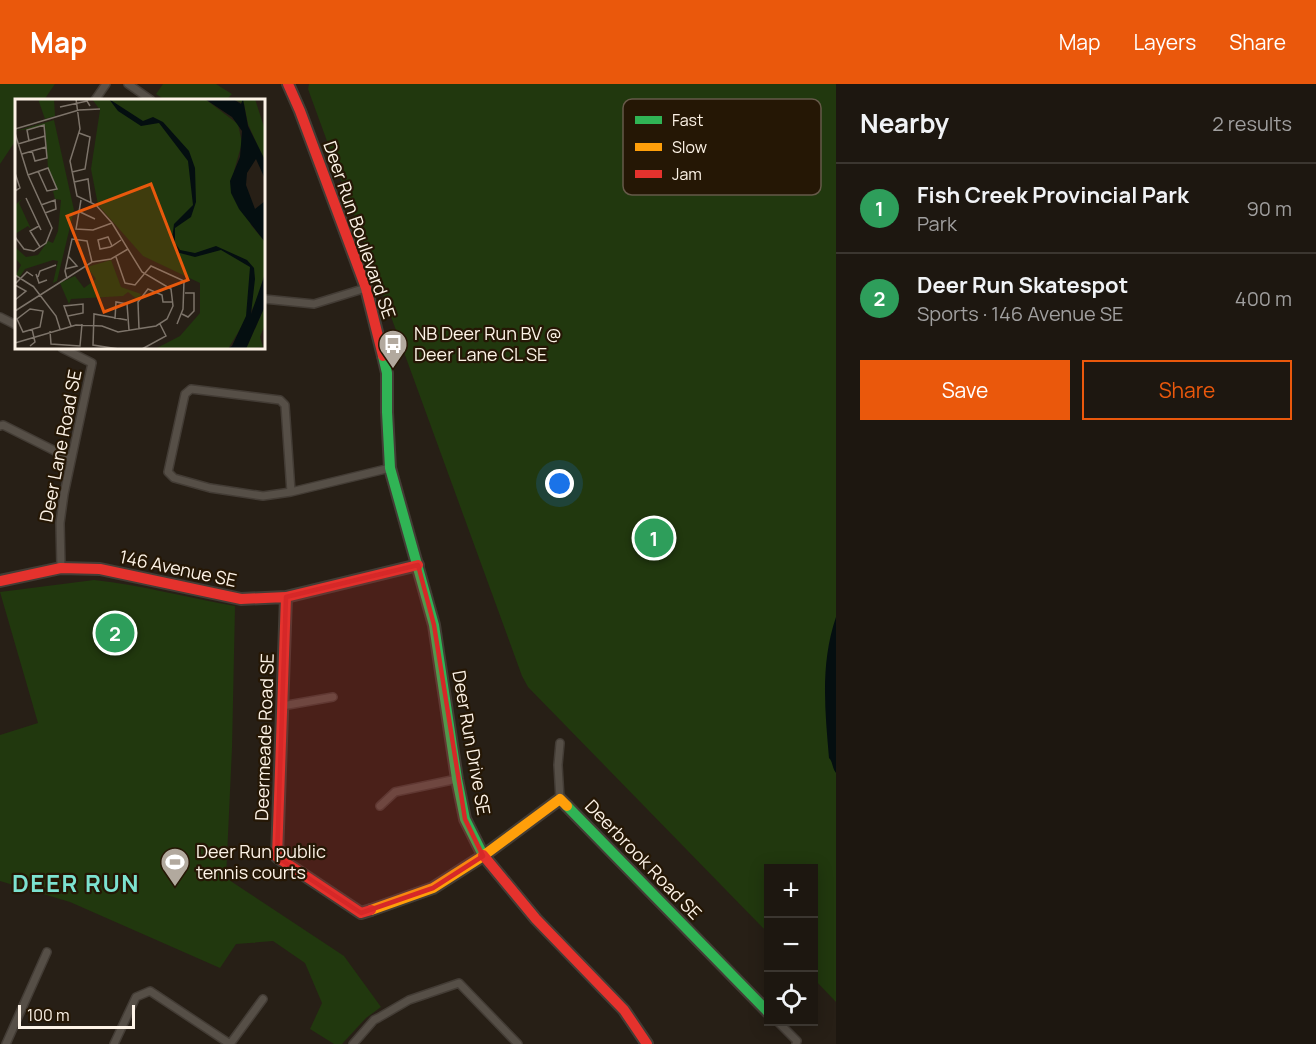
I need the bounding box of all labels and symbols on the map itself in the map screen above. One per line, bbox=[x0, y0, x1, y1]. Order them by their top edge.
inset map bbox=[15, 99, 266, 350]
legend bbox=[623, 99, 821, 195]
text: Fast bbox=[672, 109, 703, 131]
text: Slow bbox=[672, 136, 707, 158]
street label: Deer Run Boulevard SE bbox=[318, 137, 402, 322]
text: Jam bbox=[672, 163, 702, 185]
place label: NB Deer Run BV @ Deer Lane CL SE bbox=[414, 321, 562, 366]
bus stop icon: NB Deer Run BV @ Deer Lane CL SE bbox=[377, 328, 409, 370]
street label: Deer Lane Road SE bbox=[33, 368, 87, 524]
your location bbox=[545, 469, 574, 498]
pin: 1 bbox=[634, 516, 674, 560]
street label: 146 Avenue SE bbox=[118, 544, 239, 592]
pin: 2 bbox=[96, 610, 134, 656]
street label: Deermeade Road SE bbox=[249, 653, 279, 821]
street label: Deer Run Drive SE bbox=[447, 669, 497, 817]
street label: Deerbrook Road SE bbox=[580, 794, 707, 924]
place label: Deer Run public tennis courts bbox=[196, 839, 326, 884]
sports icon: Deer Run public tennis courts bbox=[159, 846, 191, 888]
district label: DEER RUN bbox=[12, 866, 140, 899]
scale bar bbox=[18, 1002, 135, 1030]

